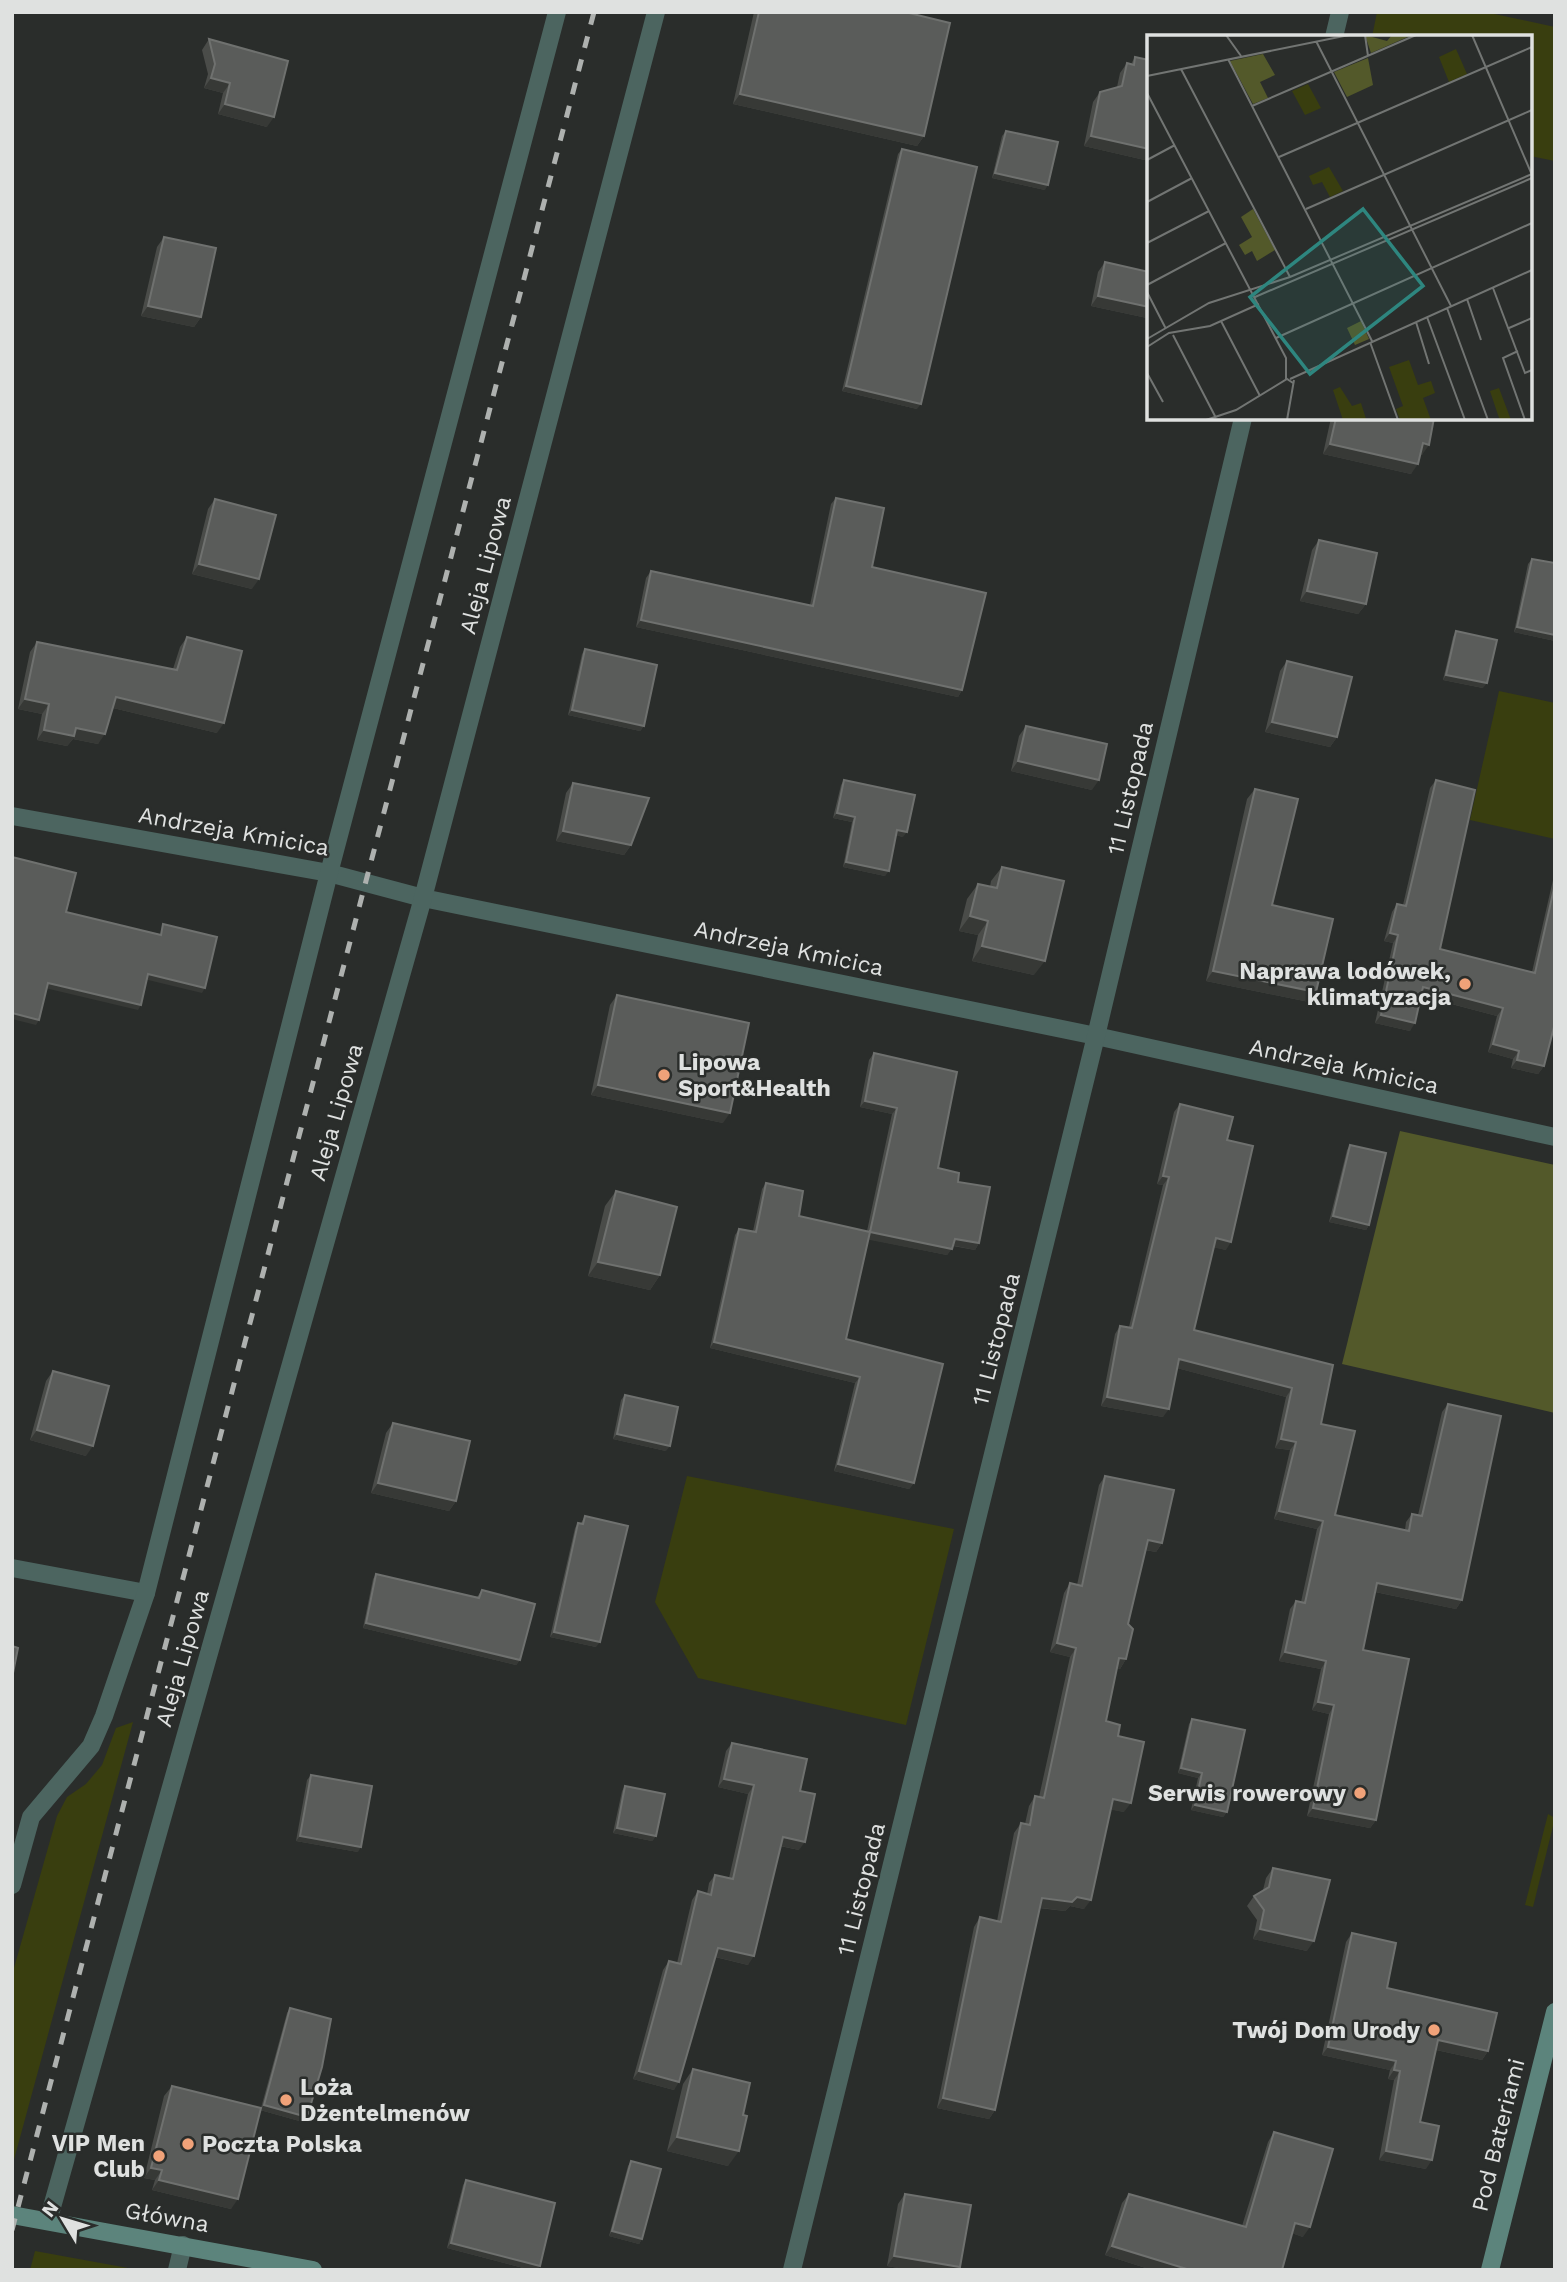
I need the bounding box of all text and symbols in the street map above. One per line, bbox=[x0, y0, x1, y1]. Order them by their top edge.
inset map bbox=[1147, 35, 1532, 420]
street label: Aleja Lipowa bbox=[454, 493, 517, 637]
street label: 11 Listopada bbox=[1102, 719, 1159, 857]
street label: Andrzeja Kmicica bbox=[137, 801, 331, 862]
street label: Andrzeja Kmicica bbox=[692, 915, 886, 982]
place label: Naprawa lodówek, klimatyzacja bbox=[1239, 958, 1452, 1011]
marker: Naprawa lodówek, klimatyzacja bbox=[1457, 976, 1473, 992]
street label: Andrzeja Kmicica bbox=[1247, 1033, 1441, 1100]
street label: Aleja Lipowa bbox=[304, 1040, 369, 1184]
place label: Lipowa Sport&Health bbox=[678, 1049, 831, 1102]
marker: Lipowa Sport&Health bbox=[656, 1067, 672, 1083]
street label: 11 Listopada bbox=[967, 1270, 1026, 1408]
street label: Aleja Lipowa bbox=[150, 1586, 215, 1730]
place label: Serwis rowerowy bbox=[1148, 1780, 1346, 1807]
marker: Serwis rowerowy bbox=[1352, 1785, 1368, 1801]
street label: 11 Listopada bbox=[832, 1820, 891, 1958]
place label: Twój Dom Urody bbox=[1232, 2017, 1420, 2044]
marker: Twój Dom Urody bbox=[1426, 2022, 1442, 2038]
street label: Pod Bateriami bbox=[1466, 2056, 1531, 2215]
place label: Loża Dżentelmenów bbox=[300, 2074, 470, 2127]
marker: Loża Dżentelmenów bbox=[278, 2092, 294, 2108]
place label: VIP Men Club bbox=[52, 2130, 145, 2183]
place label: Poczta Polska bbox=[202, 2131, 362, 2158]
marker: Poczta Polska bbox=[180, 2136, 196, 2152]
marker: VIP Men Club bbox=[151, 2148, 167, 2164]
north arrow bbox=[28, 2184, 98, 2254]
text: N bbox=[37, 2196, 63, 2221]
street label: Główna bbox=[123, 2197, 211, 2238]

